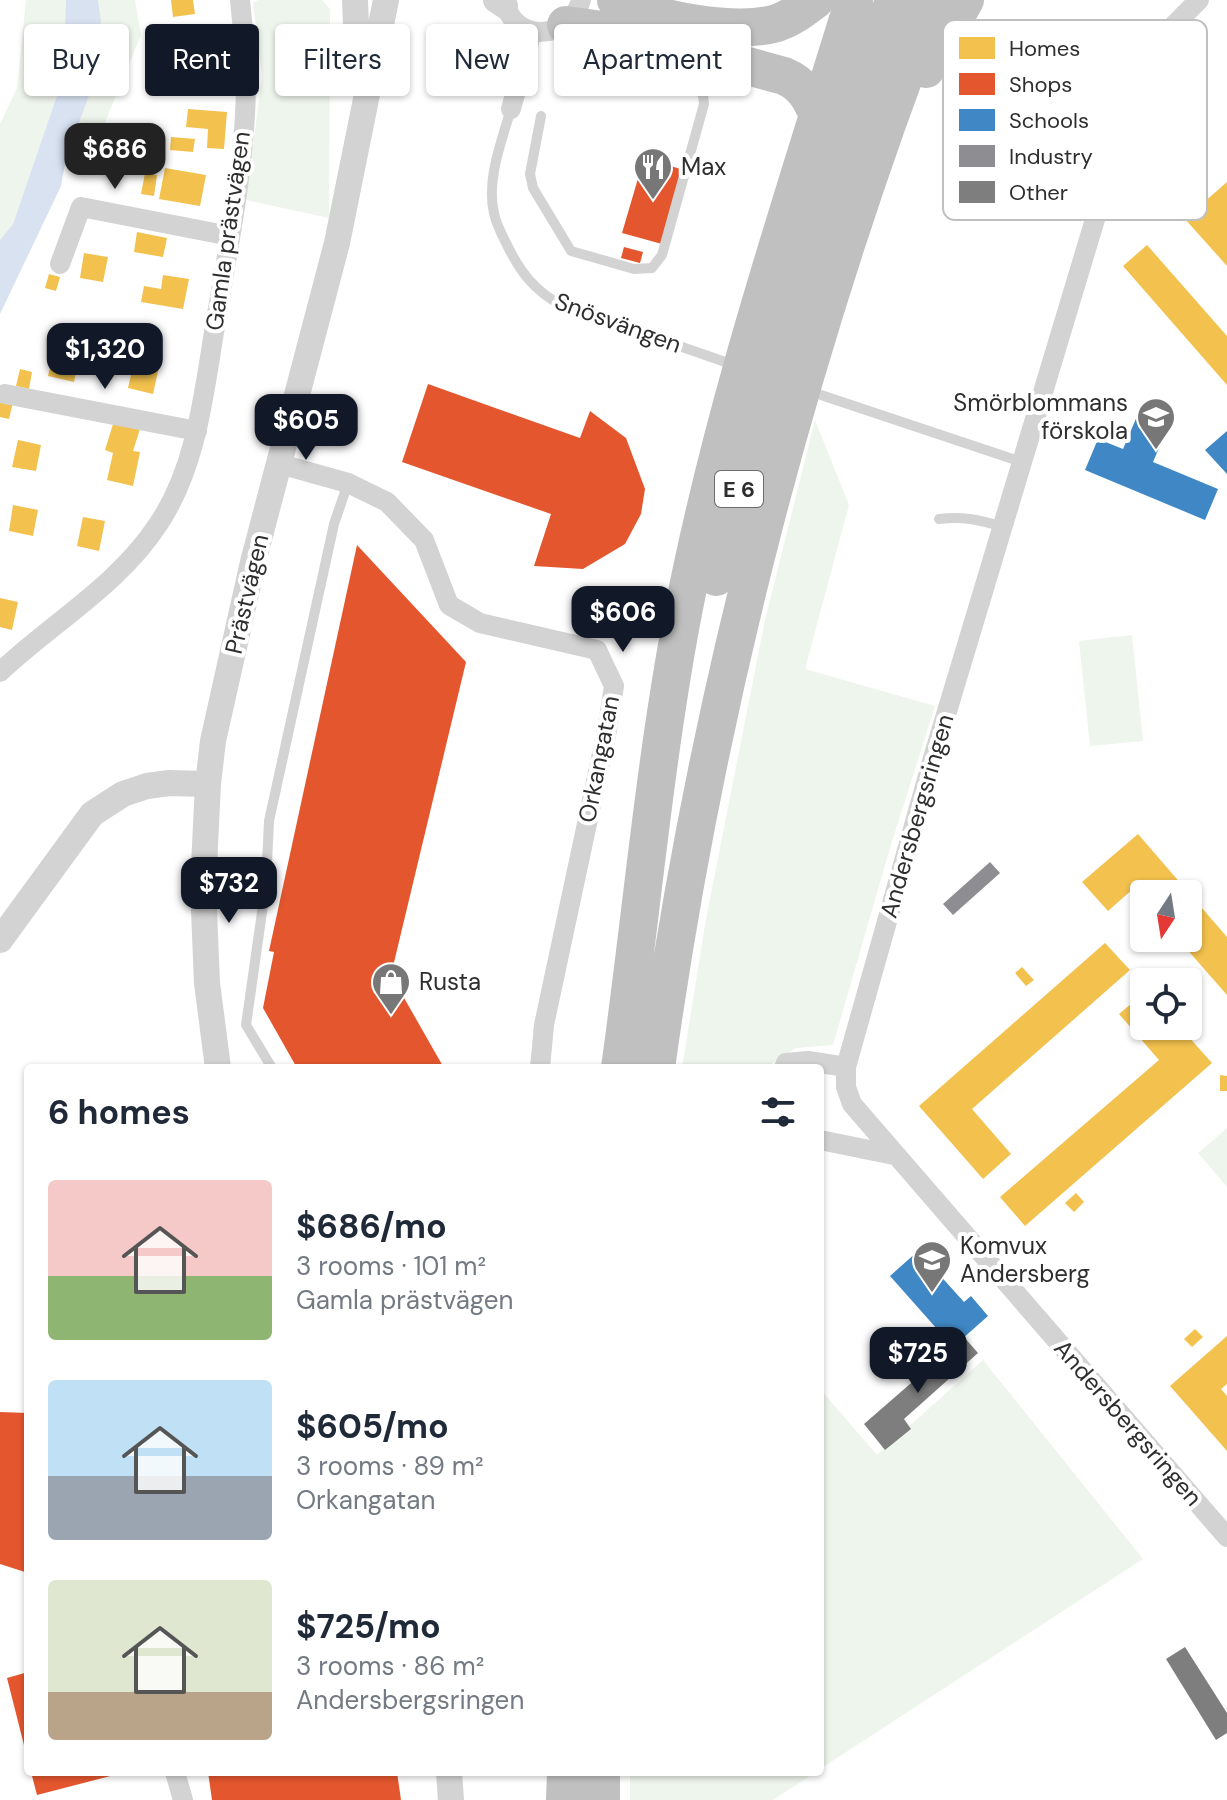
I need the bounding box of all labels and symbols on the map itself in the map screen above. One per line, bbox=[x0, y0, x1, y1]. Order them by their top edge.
legend bbox=[943, 20, 1207, 220]
text: Homes bbox=[1009, 34, 1080, 63]
text: Shops bbox=[1009, 70, 1072, 99]
text: Schools bbox=[1009, 106, 1089, 135]
pin: $686 bbox=[68, 123, 162, 191]
street label: Gamla prästvägen bbox=[198, 129, 257, 332]
text: Industry bbox=[1009, 142, 1093, 171]
restaurant icon: Max bbox=[632, 146, 674, 201]
place label: Max bbox=[681, 151, 726, 182]
text: Other bbox=[1009, 178, 1068, 207]
street label: Snösvängen bbox=[551, 285, 686, 360]
pin: $1,320 bbox=[40, 323, 170, 391]
place label: Smörblommans förskola bbox=[953, 387, 1128, 446]
pin: $605 bbox=[259, 394, 353, 462]
school or university icon: Smörblommans förskola bbox=[1135, 396, 1177, 451]
road number: E 6 bbox=[715, 471, 763, 507]
street label: Prästvägen bbox=[218, 531, 275, 657]
pin: $606 bbox=[576, 586, 670, 654]
street label: Orkangatan bbox=[571, 693, 626, 825]
street label: Andersbergsringen bbox=[873, 710, 960, 921]
pin: $732 bbox=[182, 857, 276, 925]
north arrow bbox=[1130, 880, 1202, 952]
shop icon: Rusta bbox=[370, 961, 412, 1016]
place label: Rusta bbox=[419, 966, 481, 997]
place label: Komvux Andersberg bbox=[960, 1230, 1090, 1289]
school or university icon: Komvux Andersberg bbox=[911, 1239, 953, 1294]
pin: $725 bbox=[871, 1327, 965, 1395]
street label: Andersbergsringen bbox=[1048, 1333, 1209, 1512]

